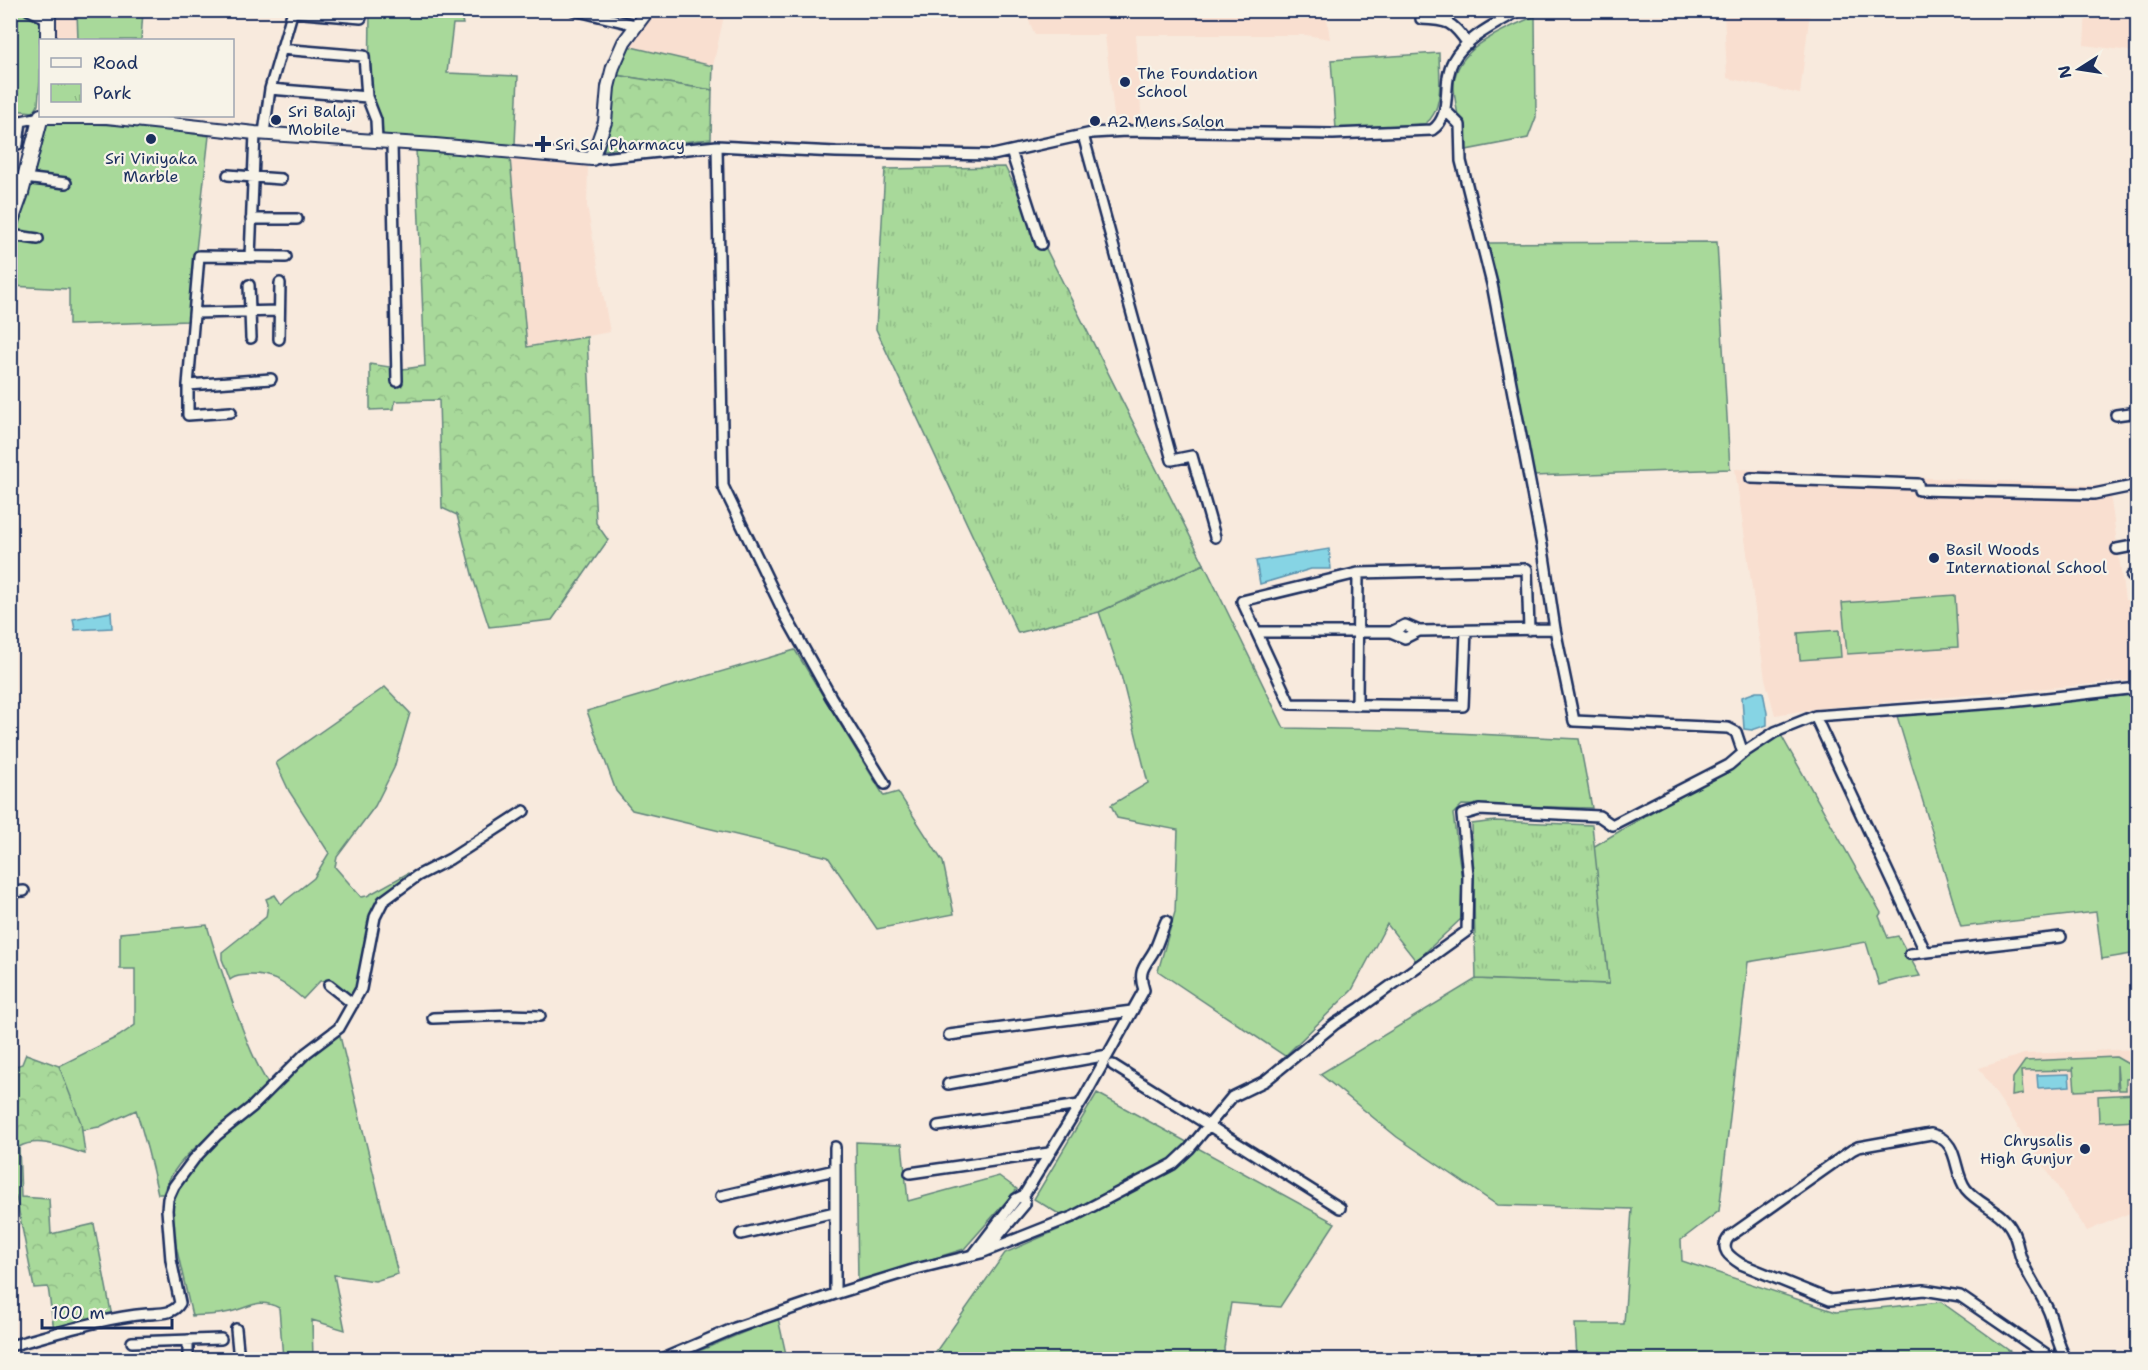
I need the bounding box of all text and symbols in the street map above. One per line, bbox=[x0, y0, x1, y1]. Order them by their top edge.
legend bbox=[39, 39, 234, 117]
north arrow bbox=[2049, 39, 2109, 99]
text: Road bbox=[93, 51, 138, 75]
place label: The Foundation School bbox=[1137, 63, 1258, 102]
text: N bbox=[2053, 64, 2076, 80]
marker: The Foundation School bbox=[1118, 75, 1132, 89]
text: Park bbox=[93, 81, 132, 105]
place label: Sri Balaji Mobile bbox=[288, 101, 356, 140]
place label: A2 Mens Salon bbox=[1107, 111, 1225, 132]
marker: Sri Balaji Mobile bbox=[269, 113, 283, 127]
marker: A2 Mens Salon bbox=[1088, 114, 1102, 128]
marker: Sri Viniyaka Marble bbox=[144, 132, 158, 146]
place label: Sri Sai Pharmacy bbox=[555, 134, 685, 155]
marker: Sri Sai Pharmacy bbox=[536, 137, 550, 151]
place label: Sri Viniyaka Marble bbox=[105, 148, 197, 187]
place label: Basil Woods International School bbox=[1946, 539, 2107, 578]
marker: Basil Woods International School bbox=[1927, 551, 1941, 565]
place label: Chrysalis High Gunjur bbox=[1980, 1130, 2073, 1169]
marker: Chrysalis High Gunjur bbox=[2078, 1142, 2092, 1156]
scale bar bbox=[42, 1292, 172, 1330]
text: 100 m bbox=[51, 1301, 105, 1325]

